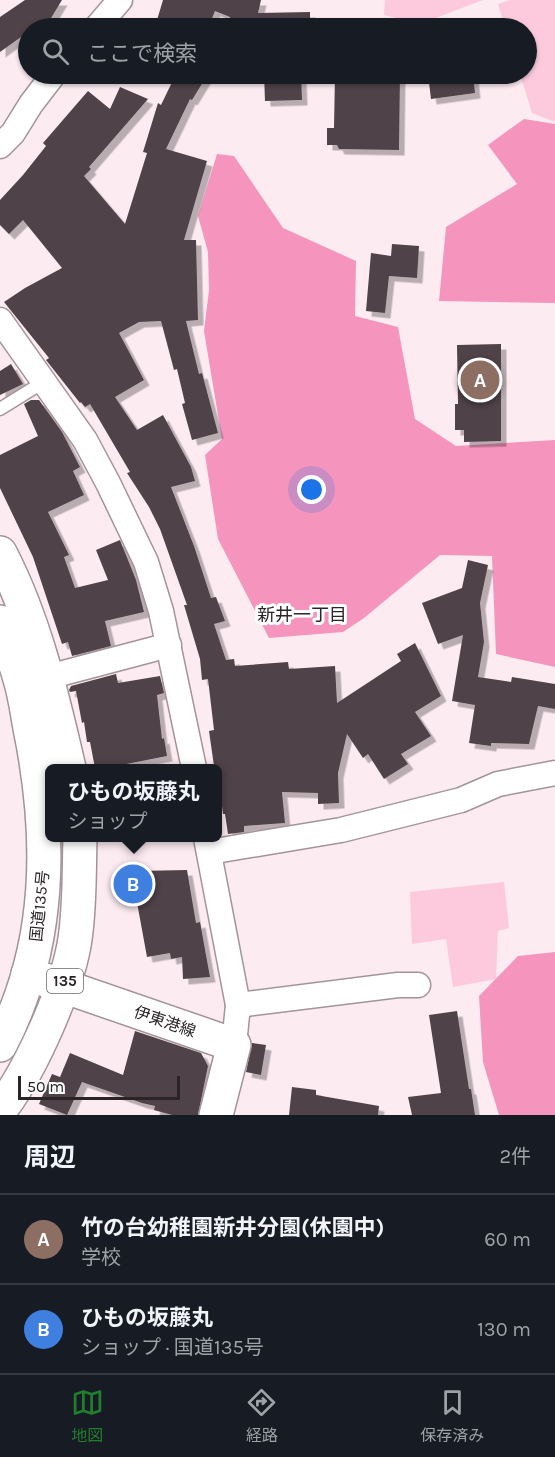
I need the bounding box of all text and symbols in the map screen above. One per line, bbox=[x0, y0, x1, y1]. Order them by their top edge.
search box bbox=[18, 18, 537, 84]
icon: search bbox=[39, 35, 72, 68]
text: ここで検索 bbox=[87, 41, 197, 67]
pin: A bbox=[460, 358, 500, 403]
your location bbox=[297, 475, 326, 504]
district label: 新井一丁目 bbox=[257, 604, 347, 626]
popup bbox=[45, 764, 222, 842]
text: ひもの坂藤丸 bbox=[67, 779, 200, 805]
text: ショップ bbox=[67, 810, 147, 833]
pin: B bbox=[114, 862, 152, 906]
street label: 国道135号 bbox=[26, 869, 53, 943]
road number: 135 bbox=[47, 969, 83, 993]
street label: 伊東港線 bbox=[131, 1002, 198, 1041]
scale bar bbox=[18, 1073, 180, 1100]
text: 50 m bbox=[27, 1077, 64, 1096]
text: 周辺 bbox=[24, 1142, 76, 1173]
text: 2件 bbox=[499, 1145, 531, 1168]
text: 竹の台幼稚園新井分園(休園中) bbox=[81, 1215, 385, 1241]
text: A bbox=[37, 1228, 50, 1251]
text: 60 m bbox=[484, 1228, 531, 1251]
text: 学校 bbox=[81, 1246, 121, 1269]
text: ひもの坂藤丸 bbox=[81, 1305, 213, 1331]
text: B bbox=[37, 1318, 50, 1341]
text: 130 m bbox=[477, 1318, 531, 1341]
text: ショップ · 国道135号 bbox=[81, 1336, 264, 1359]
tab: 地図 bbox=[71, 1386, 104, 1446]
tab: 経路 bbox=[245, 1386, 278, 1446]
tab: 保存済み bbox=[420, 1386, 484, 1446]

